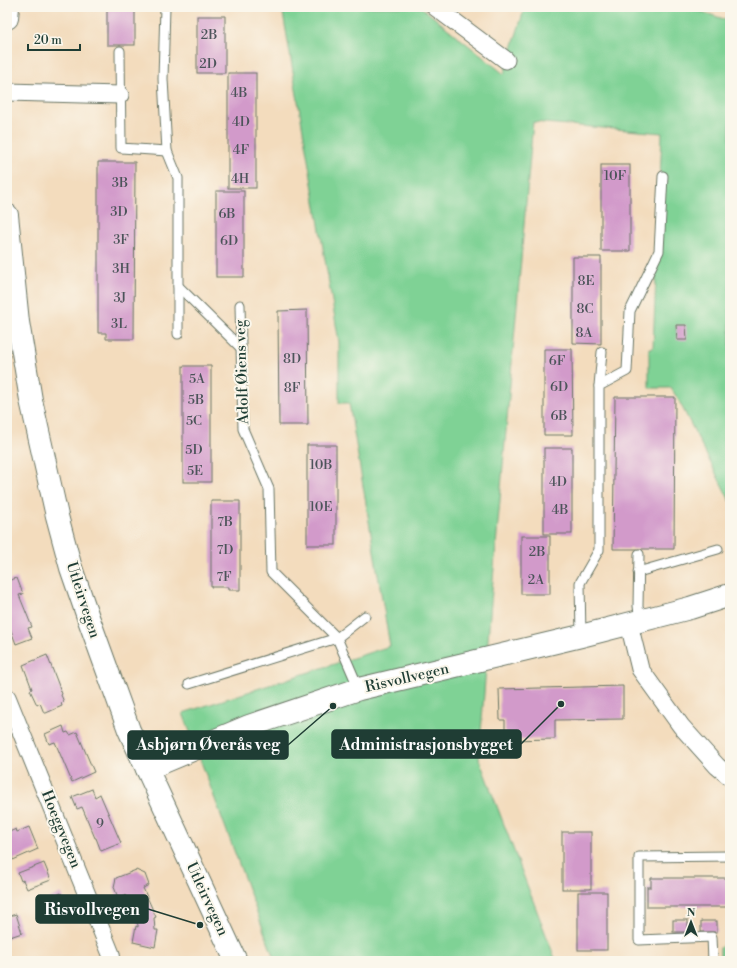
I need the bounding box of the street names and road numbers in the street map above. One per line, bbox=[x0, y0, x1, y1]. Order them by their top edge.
street label: Adolf Øiens veg bbox=[231, 319, 253, 426]
street label: Utleirvegen bbox=[62, 559, 104, 641]
street label: Risvollvegen bbox=[363, 659, 451, 697]
street label: Hoeggvegen bbox=[37, 787, 85, 871]
street label: Utleirvegen bbox=[182, 859, 232, 939]

